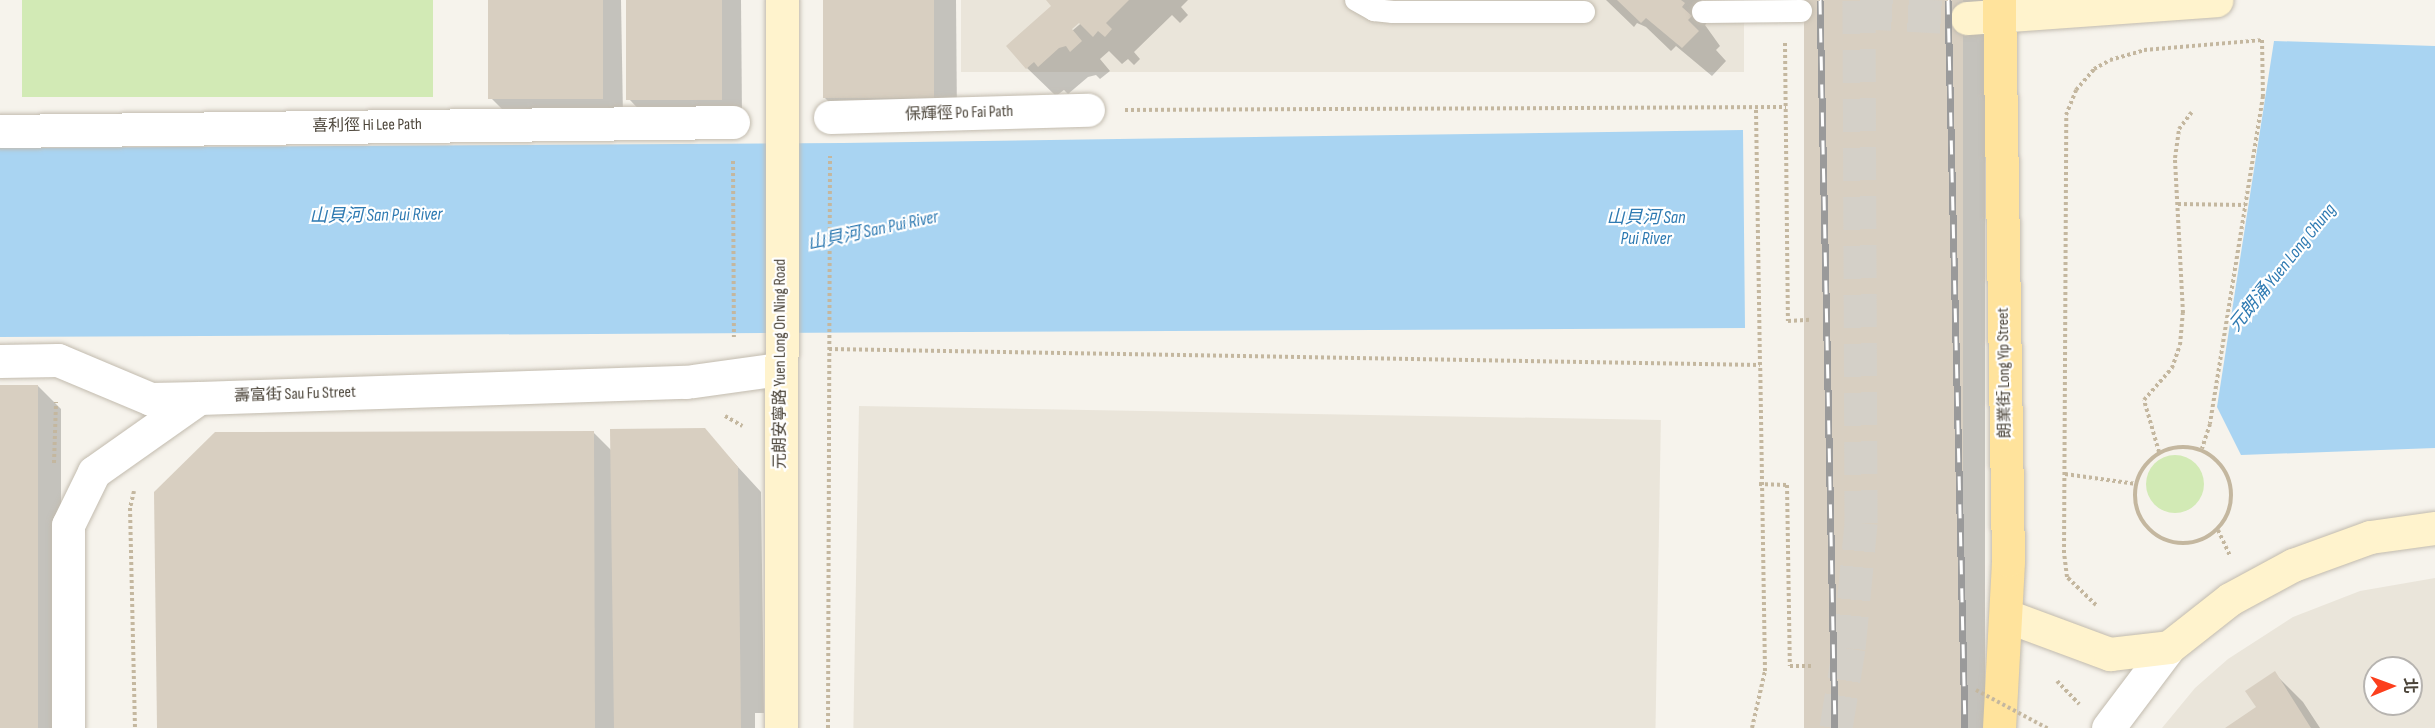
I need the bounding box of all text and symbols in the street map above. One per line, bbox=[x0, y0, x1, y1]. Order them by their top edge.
street label: 保輝徑 Po Fai Path bbox=[905, 103, 1013, 125]
street label: 喜利徑 Hi Lee Path bbox=[312, 115, 422, 137]
water label: 元朗涌 Yuen Long Chung bbox=[2225, 200, 2341, 336]
water label: 山貝河 San Pui River bbox=[309, 204, 443, 228]
water label: 山貝河 San Pui River bbox=[806, 207, 940, 255]
water label: 山貝河 San Pui River bbox=[1606, 208, 1686, 250]
street label: 元朗安寧路 Yuen Long On Ning Road bbox=[771, 259, 791, 469]
street label: 朗業街 Long Yip Street bbox=[1994, 307, 2016, 439]
street label: 壽富街 Sau Fu Street bbox=[234, 383, 356, 407]
north arrow bbox=[2363, 656, 2423, 716]
text: 北 bbox=[2400, 678, 2419, 694]

